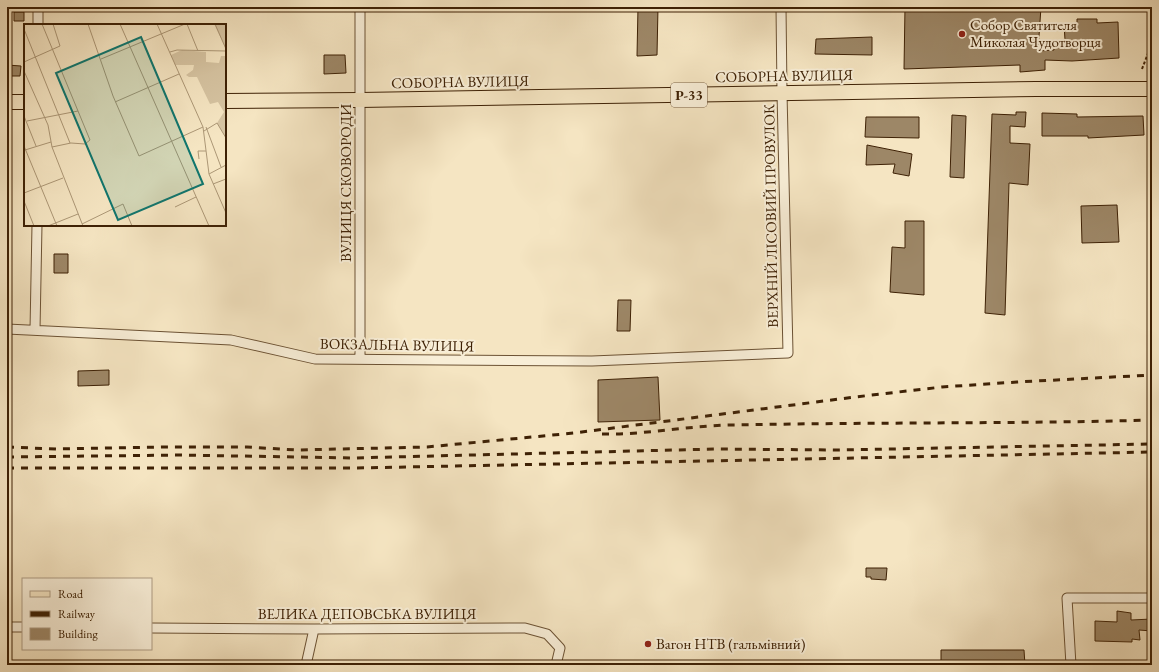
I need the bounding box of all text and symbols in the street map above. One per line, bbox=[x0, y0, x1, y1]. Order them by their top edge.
place label: Собор Святителя Миколая Чудотворця bbox=[970, 15, 1101, 51]
inset map bbox=[24, 24, 226, 226]
marker: Собор Святителя Миколая Чудотворця bbox=[957, 29, 967, 39]
street label: СОБОРНА ВУЛИЦЯ bbox=[715, 65, 853, 86]
street label: СОБОРНА ВУЛИЦЯ bbox=[391, 71, 529, 92]
road number: Р-33 bbox=[671, 83, 707, 107]
street label: ВУЛИЦЯ СКОВОРОДИ bbox=[336, 104, 355, 262]
street label: ВЕРХНІЙ ЛІСОВИЙ ПРОВУЛОК bbox=[759, 104, 782, 328]
street label: ВОКЗАЛЬНА ВУЛИЦЯ bbox=[320, 334, 474, 355]
legend bbox=[22, 578, 152, 650]
text: Road bbox=[58, 586, 84, 602]
street label: ВЕЛИКА ДЕПОВСЬКА ВУЛИЦЯ bbox=[258, 604, 476, 623]
text: Railway bbox=[58, 606, 96, 622]
text: Building bbox=[58, 626, 99, 642]
place label: Вагон НТВ (гальмівний) bbox=[656, 634, 806, 653]
marker: Вагон НТВ (гальмівний) bbox=[643, 639, 653, 649]

